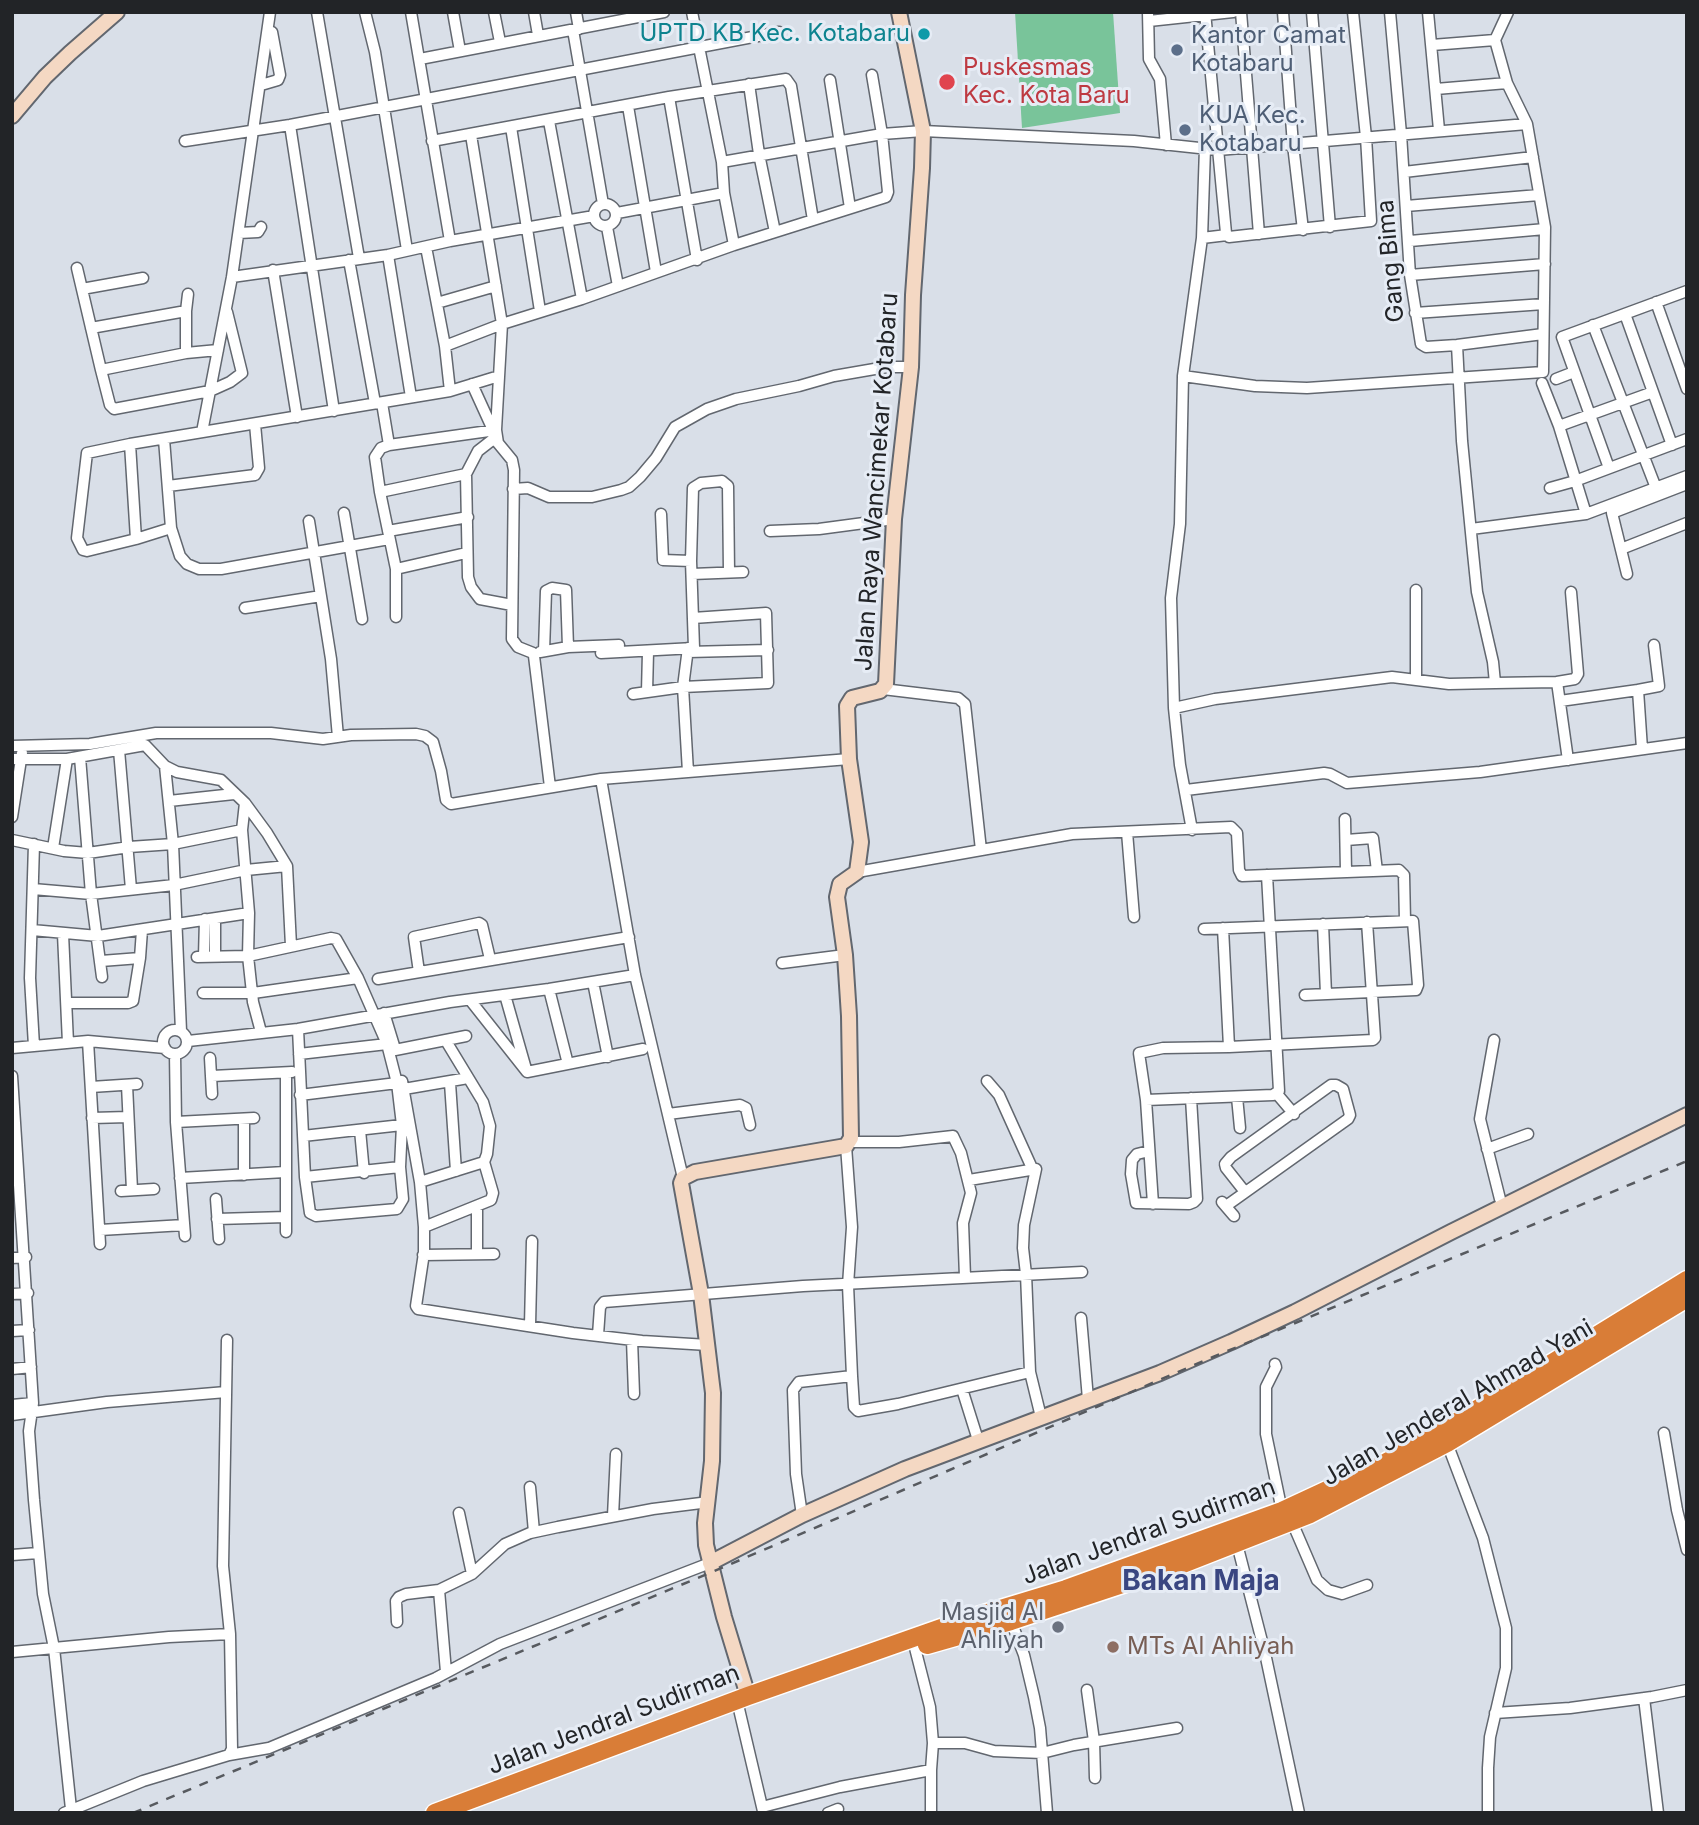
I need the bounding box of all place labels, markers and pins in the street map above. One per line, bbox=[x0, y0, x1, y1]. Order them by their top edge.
place label: UPTD KB Kec. Kotabaru bbox=[639, 20, 910, 48]
place label: Kantor Camat Kotabaru bbox=[1191, 22, 1346, 78]
marker: UPTD KB Kec. Kotabaru bbox=[916, 26, 932, 42]
marker: Kantor Camat Kotabaru bbox=[1169, 42, 1185, 58]
place label: Puskesmas Kec. Kota Baru bbox=[963, 54, 1130, 110]
marker: Puskesmas Kec. Kota Baru bbox=[937, 72, 957, 92]
place label: KUA Kec. Kotabaru bbox=[1199, 102, 1306, 158]
marker: KUA Kec. Kotabaru bbox=[1177, 122, 1193, 138]
place label: Masjid Al Ahliyah bbox=[941, 1599, 1044, 1655]
marker: Masjid Al Ahliyah bbox=[1050, 1619, 1066, 1635]
place label: MTs Al Ahliyah bbox=[1127, 1633, 1294, 1661]
marker: MTs Al Ahliyah bbox=[1105, 1639, 1121, 1655]

